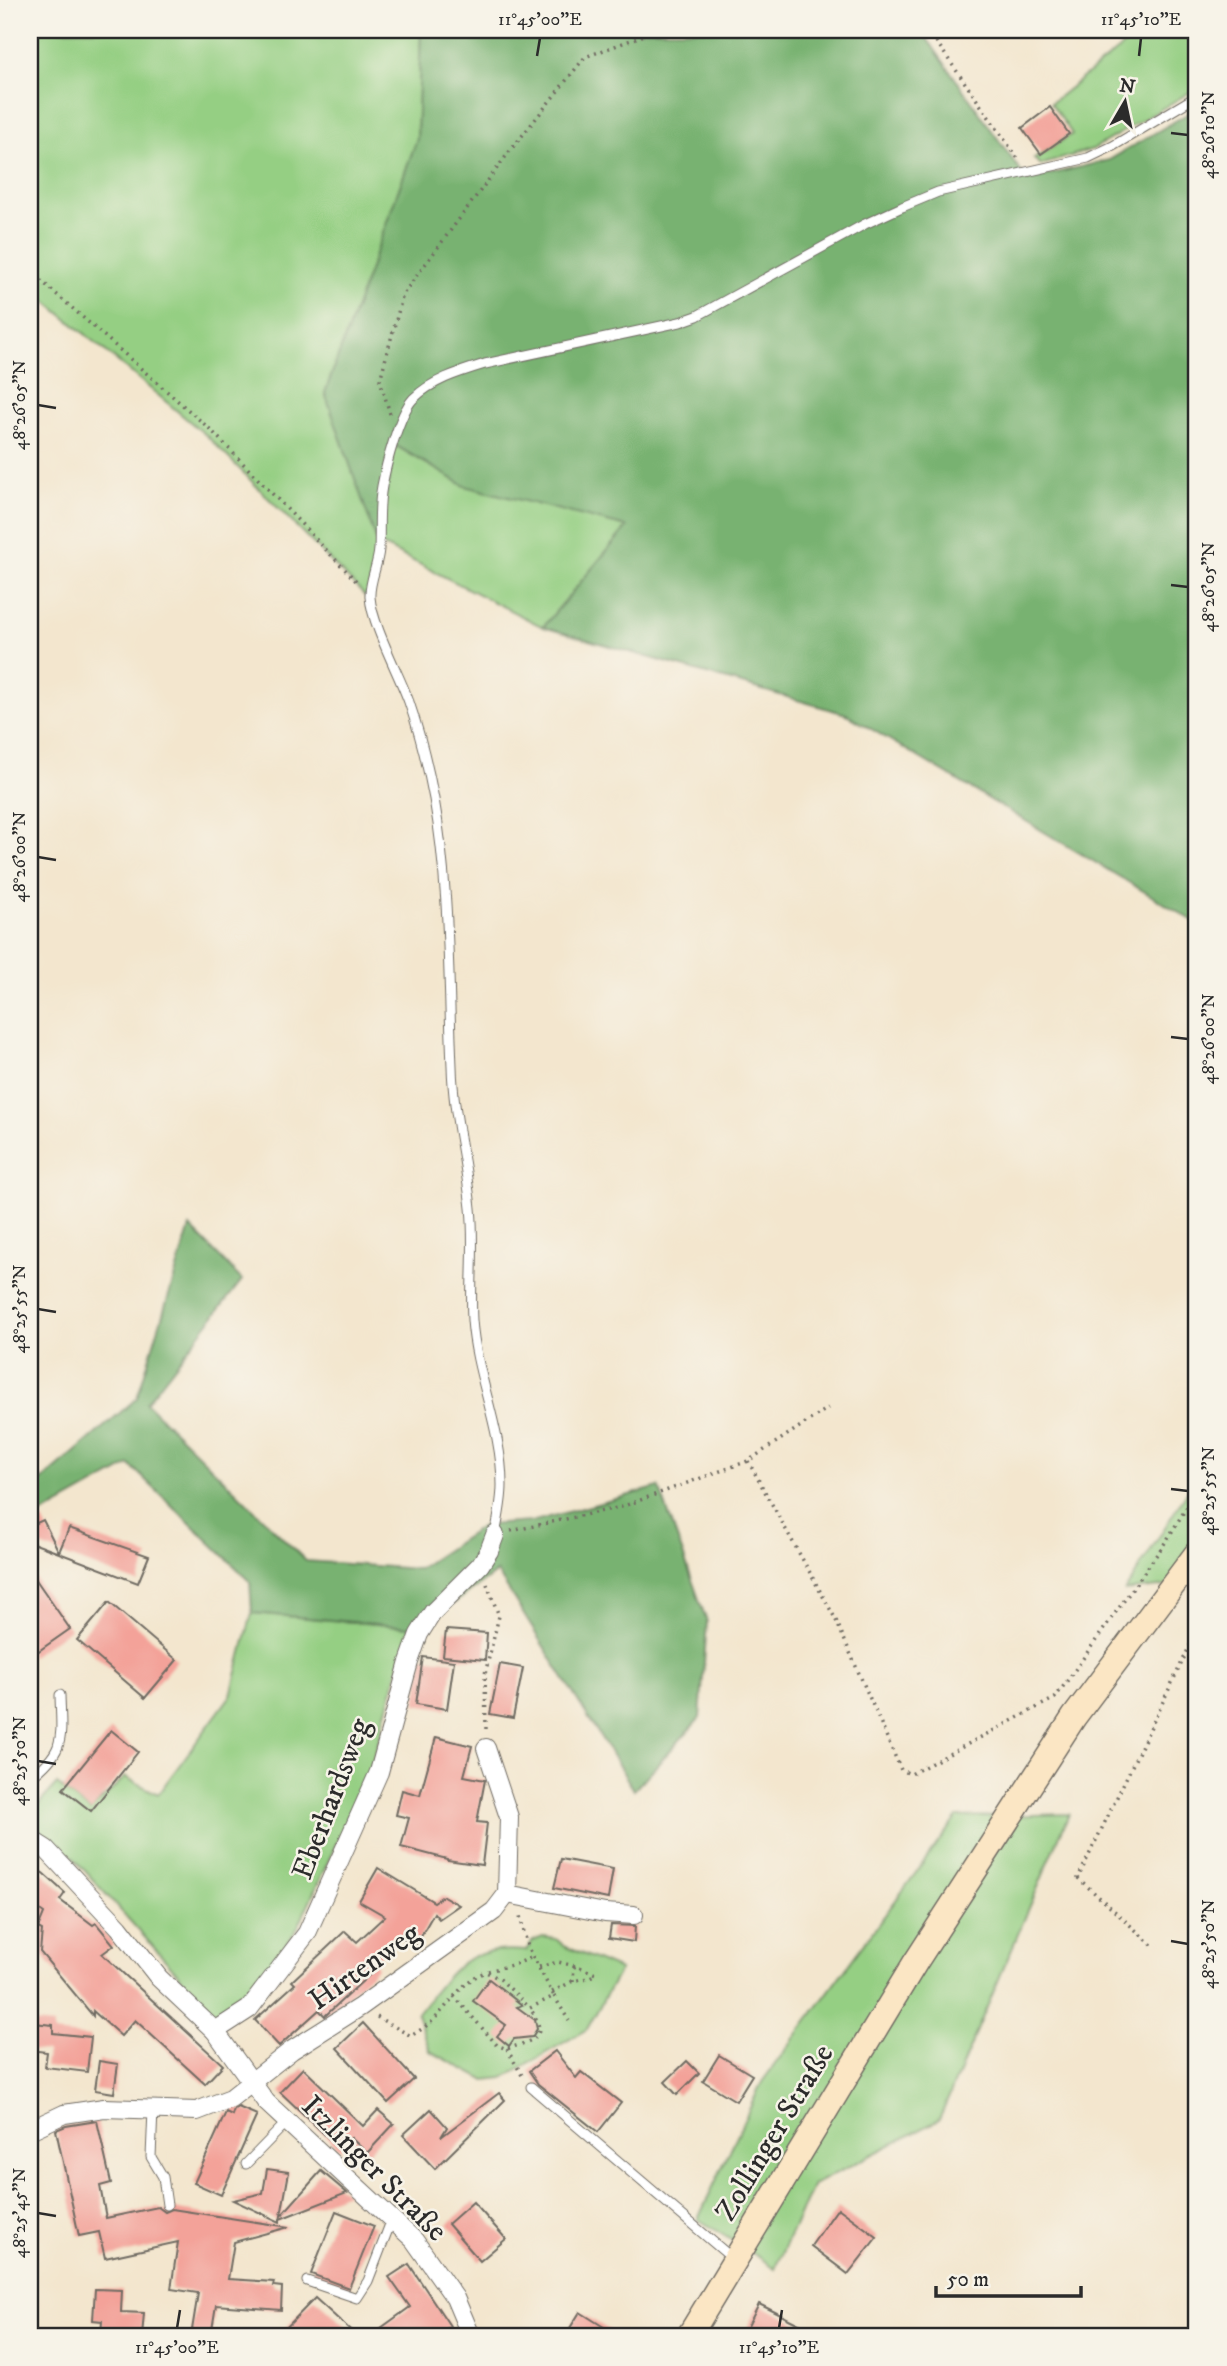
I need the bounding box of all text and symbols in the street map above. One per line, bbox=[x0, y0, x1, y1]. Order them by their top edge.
text: 11°45'00"E bbox=[498, 9, 582, 31]
text: 11°45'10"E bbox=[1101, 9, 1182, 31]
north arrow bbox=[1090, 66, 1160, 136]
text: N bbox=[1118, 74, 1137, 99]
text: 48°26'10"N bbox=[1198, 91, 1220, 179]
text: 48°26'05"N bbox=[9, 360, 31, 450]
text: 48°26'05"N bbox=[1198, 542, 1220, 632]
text: 48°26'00"N bbox=[9, 811, 31, 903]
text: 48°26'00"N bbox=[1198, 993, 1220, 1085]
text: 48°25'55"N bbox=[9, 1264, 31, 1354]
text: 48°25'55"N bbox=[1198, 1446, 1220, 1536]
street label: Eberhardsweg bbox=[284, 1713, 380, 1885]
text: 48°25'50"N bbox=[9, 1716, 31, 1806]
text: 48°25'50"N bbox=[1198, 1899, 1220, 1989]
street label: Hirtenweg bbox=[302, 1915, 428, 2019]
street label: Zollinger Straße bbox=[708, 2038, 842, 2228]
street label: Itzlinger Straße bbox=[293, 2088, 455, 2250]
text: 48°25'45"N bbox=[9, 2168, 31, 2258]
scale bar bbox=[936, 2254, 1082, 2298]
text: 50 m bbox=[947, 2267, 989, 2293]
text: 11°45'00"E bbox=[135, 2337, 219, 2359]
text: 11°45'10"E bbox=[739, 2337, 820, 2359]

